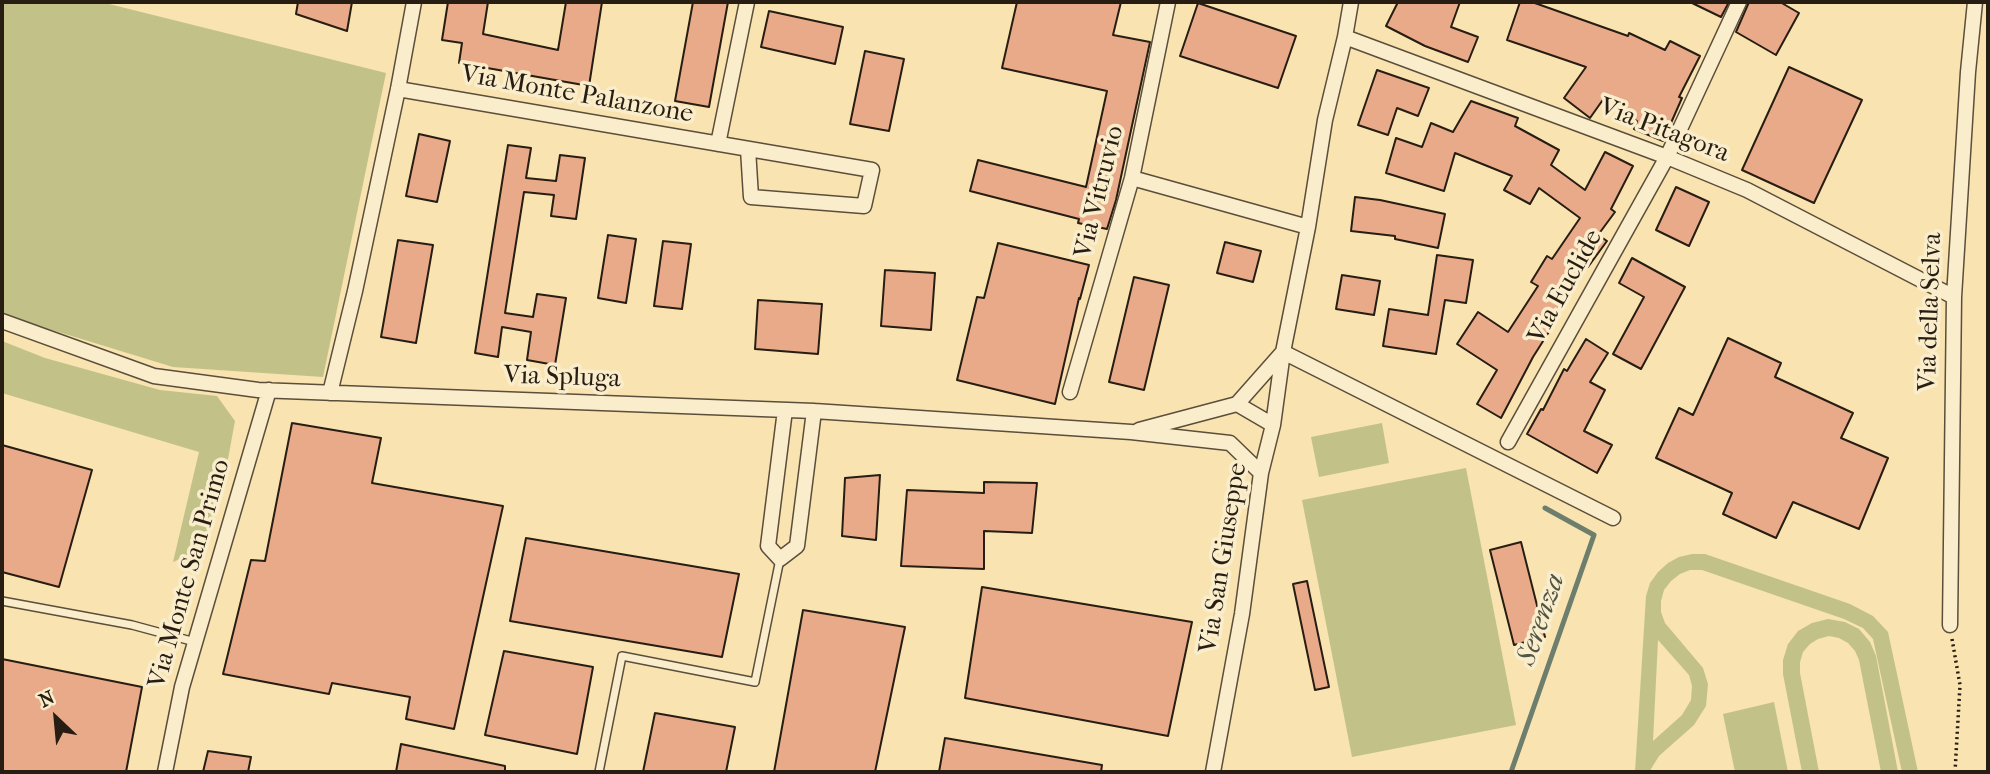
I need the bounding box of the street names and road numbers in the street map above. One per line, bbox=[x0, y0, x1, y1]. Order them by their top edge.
street label: Via Monte Palanzone bbox=[458, 59, 696, 131]
street label: Via Pitagora bbox=[1595, 92, 1733, 170]
street label: Via Vitruvio bbox=[1069, 123, 1131, 261]
street label: Via Euclide bbox=[1522, 224, 1610, 350]
street label: Via della Selva bbox=[1913, 232, 1949, 392]
street label: Via Spluga bbox=[503, 360, 621, 396]
street label: Via Monte San Primo bbox=[142, 456, 238, 692]
street label: Via San Giuseppe bbox=[1194, 461, 1254, 655]

